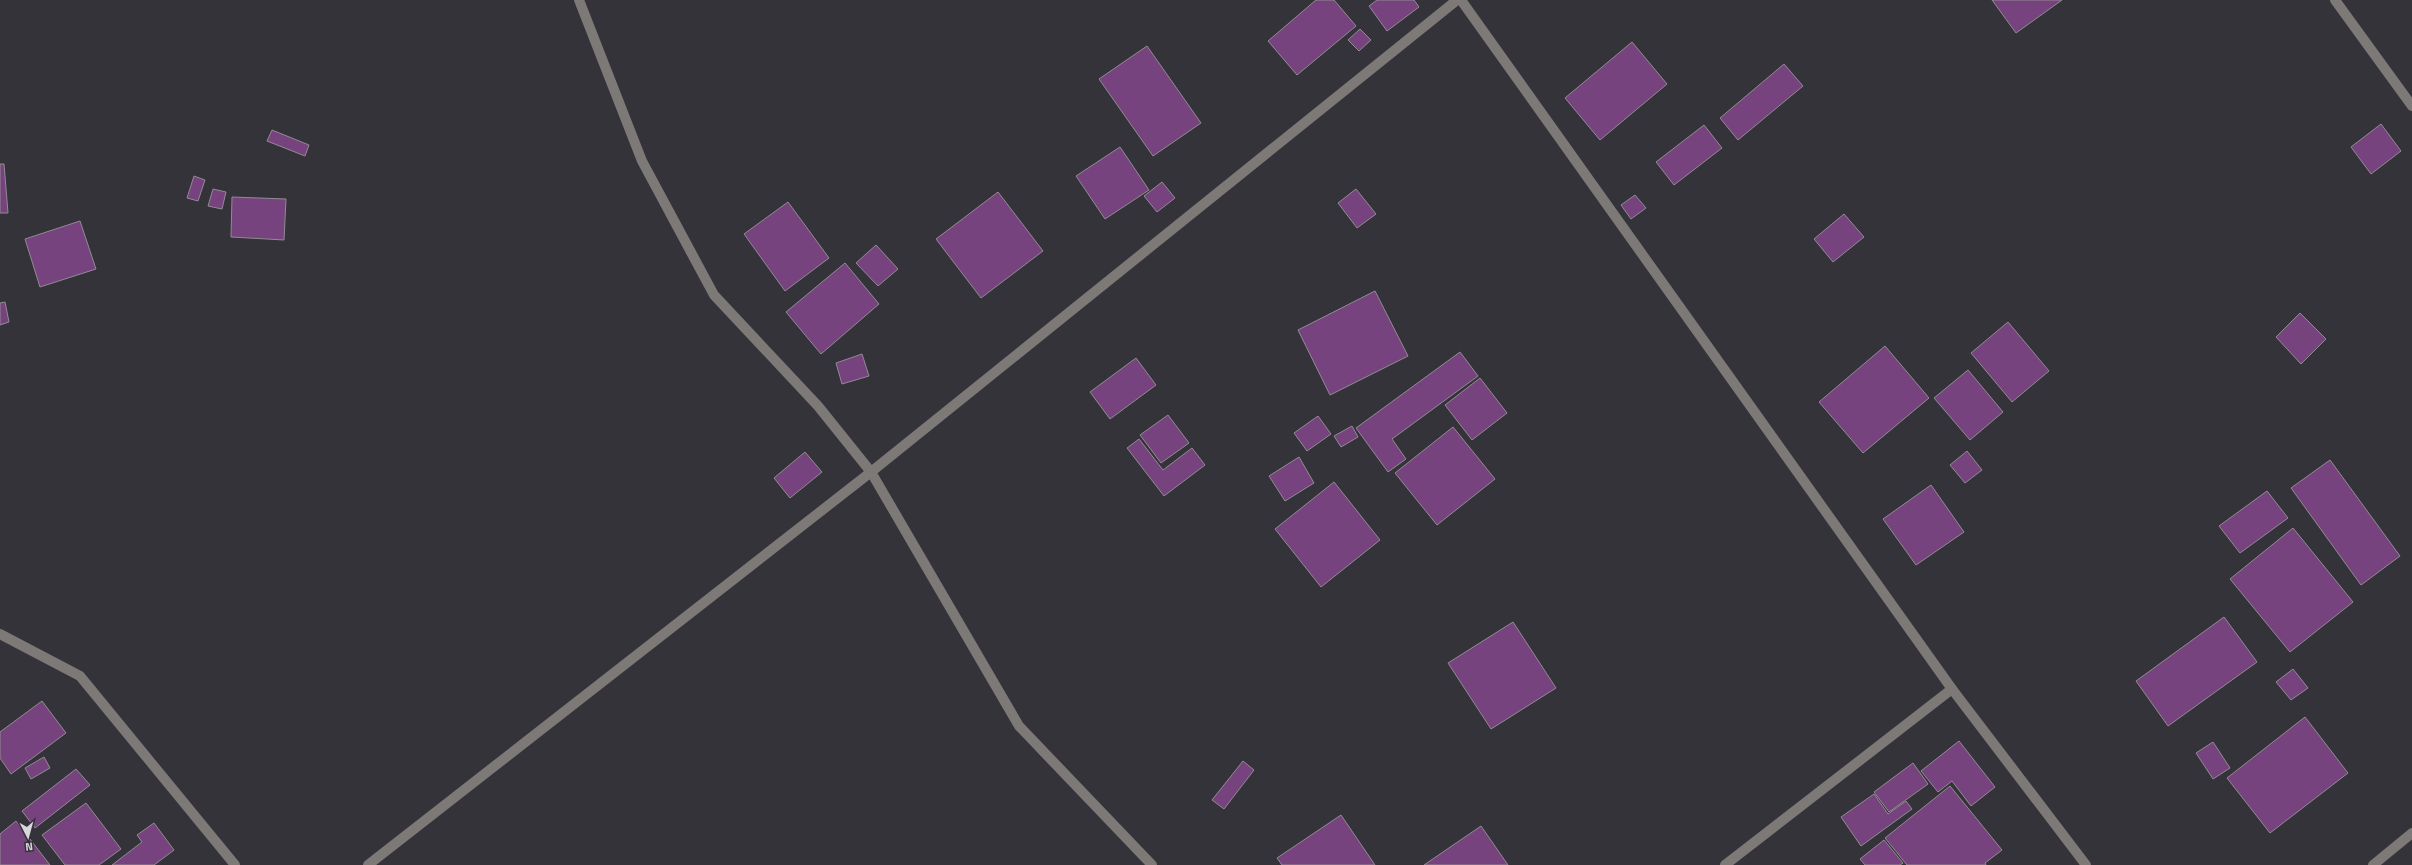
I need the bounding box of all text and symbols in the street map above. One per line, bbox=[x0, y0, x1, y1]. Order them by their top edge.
north arrow bbox=[8, 817, 48, 857]
text: N bbox=[24, 839, 34, 855]

